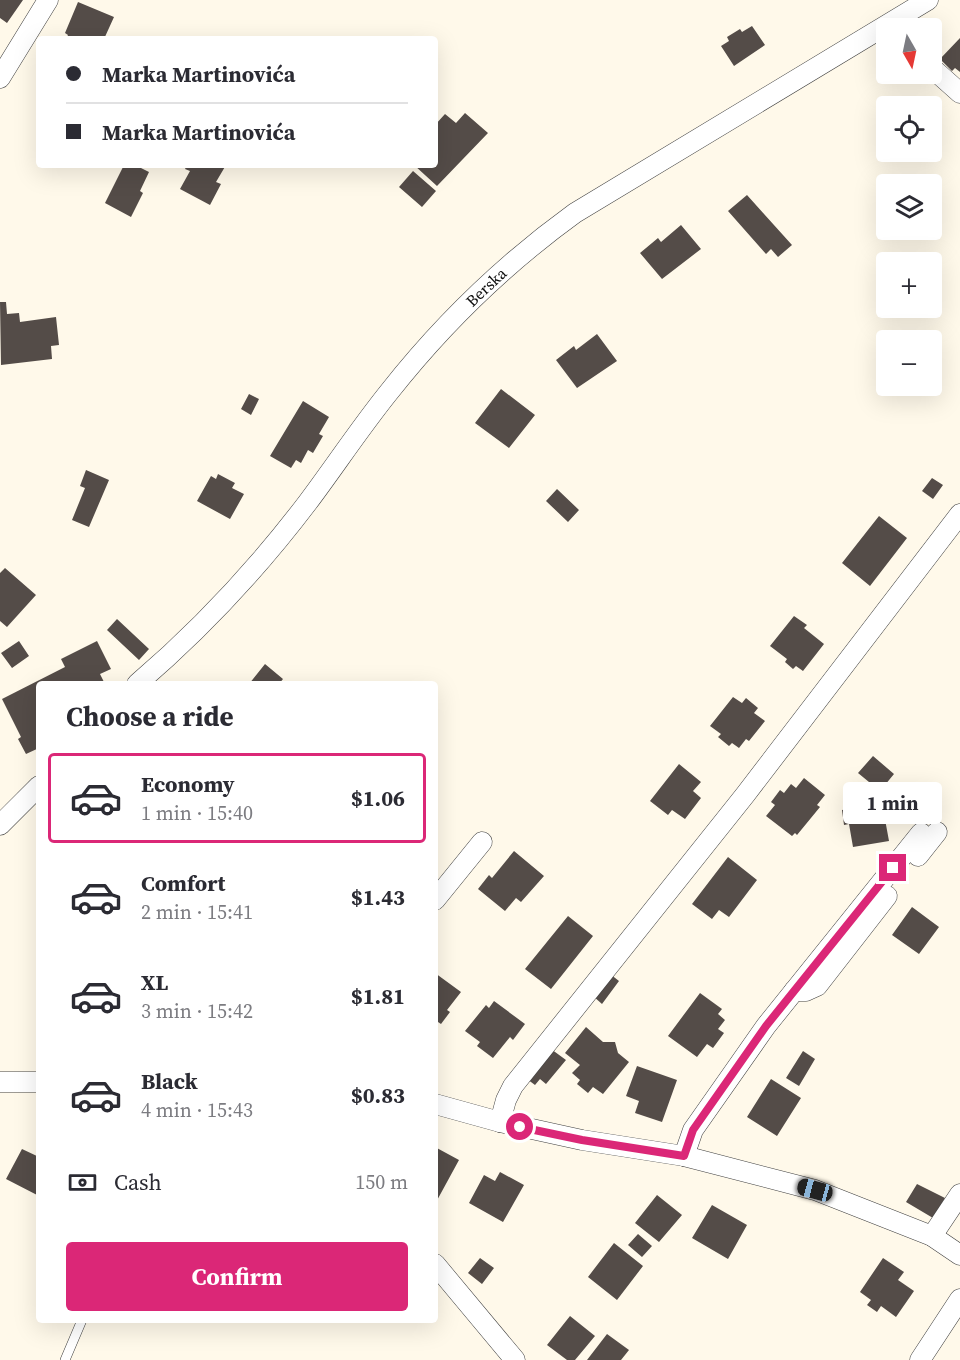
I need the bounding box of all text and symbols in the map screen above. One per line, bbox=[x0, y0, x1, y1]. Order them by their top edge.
north arrow bbox=[876, 18, 942, 84]
map controls bbox=[876, 18, 942, 396]
text: Marka Martinovića bbox=[102, 59, 295, 89]
button: locate bbox=[876, 96, 942, 162]
text: Marka Martinovića bbox=[102, 117, 295, 147]
button: layers bbox=[876, 174, 942, 240]
button: + bbox=[876, 252, 942, 318]
street label: Berska bbox=[461, 262, 512, 311]
button: − bbox=[876, 330, 942, 396]
text: Choose a ride bbox=[66, 698, 234, 735]
text: Economy bbox=[141, 769, 235, 799]
icon: car bbox=[69, 771, 123, 825]
callout: 1 min bbox=[844, 781, 942, 823]
text: $1.06 bbox=[351, 783, 405, 813]
text: 1 min bbox=[867, 789, 918, 817]
text: 1 min · 15:40 bbox=[141, 799, 253, 827]
route end bbox=[879, 854, 906, 881]
text: Comfort bbox=[141, 868, 225, 898]
icon: car bbox=[69, 870, 123, 924]
text: $1.43 bbox=[351, 882, 405, 912]
text: 2 min · 15:41 bbox=[141, 898, 253, 926]
text: XL bbox=[141, 967, 168, 997]
icon: car bbox=[69, 969, 123, 1023]
text: $1.81 bbox=[351, 981, 405, 1011]
text: 3 min · 15:42 bbox=[141, 997, 253, 1025]
text: Black bbox=[141, 1066, 198, 1096]
icon: car bbox=[69, 1068, 123, 1122]
text: $0.83 bbox=[351, 1080, 405, 1110]
text: 4 min · 15:43 bbox=[141, 1096, 253, 1124]
route start bbox=[506, 1113, 533, 1140]
icon: cash bbox=[66, 1166, 99, 1199]
text: Cash bbox=[114, 1167, 162, 1197]
text: 150 m bbox=[355, 1168, 408, 1196]
car bbox=[795, 1177, 835, 1203]
button: Confirm bbox=[66, 1242, 408, 1311]

